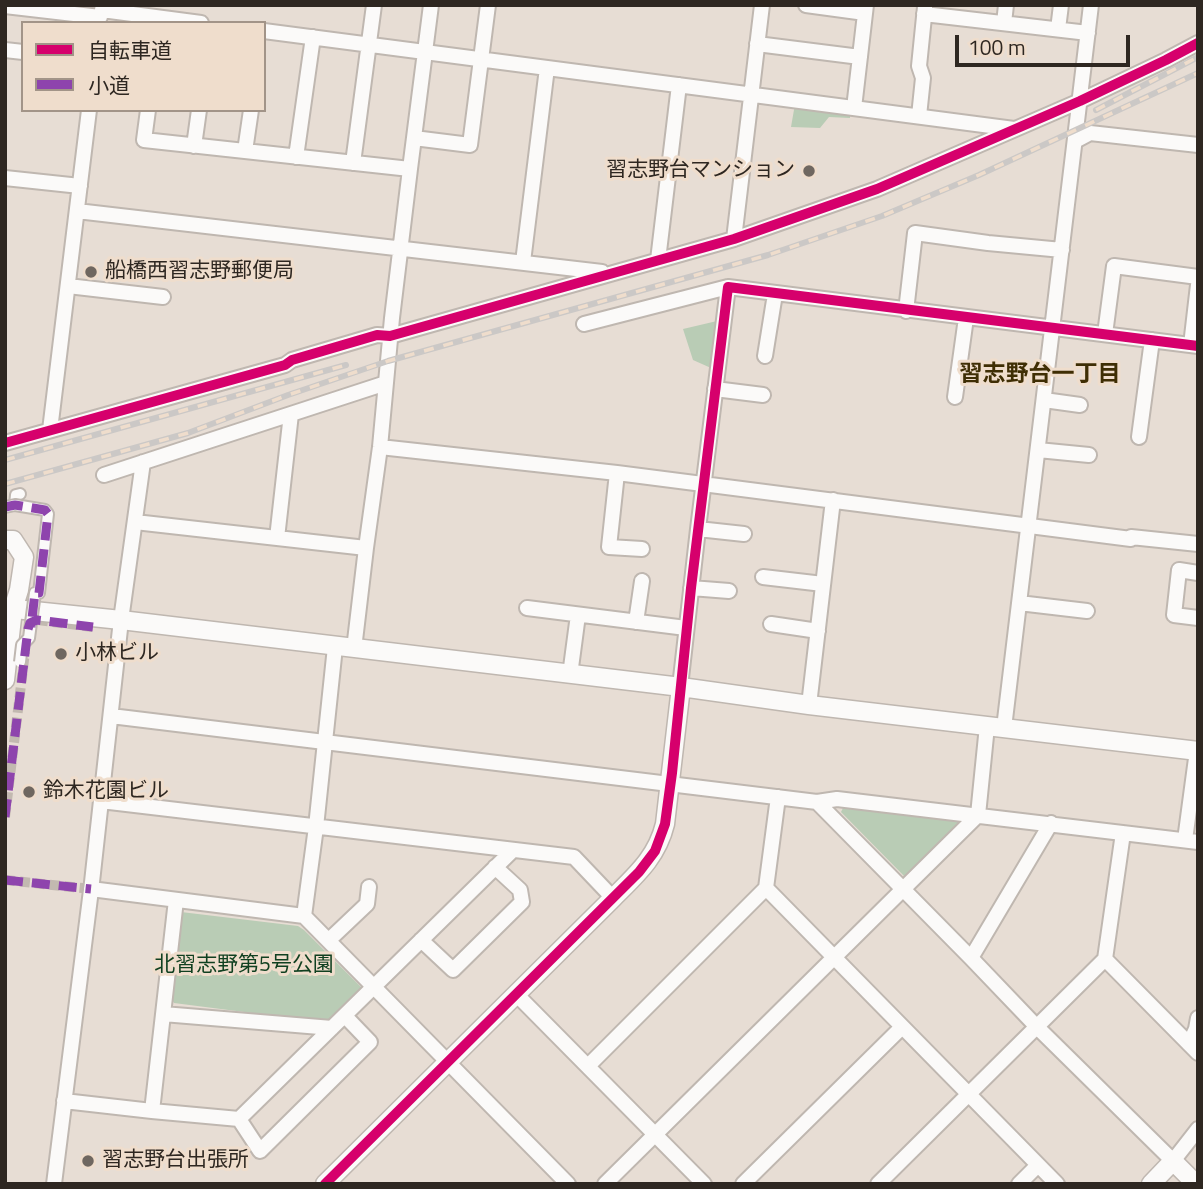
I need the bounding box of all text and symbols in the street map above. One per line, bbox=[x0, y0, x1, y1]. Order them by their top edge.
legend bbox=[21, 21, 266, 112]
scale bar bbox=[958, 21, 1133, 65]
text: 100 m bbox=[968, 31, 1025, 63]
text: 自転車道 bbox=[88, 34, 172, 66]
text: 小道 bbox=[88, 69, 130, 101]
place label: 習志野台マンション bbox=[606, 158, 795, 184]
marker: 習志野台マンション bbox=[801, 163, 817, 179]
place label: 船橋西習志野郵便局 bbox=[105, 259, 294, 285]
marker: 船橋西習志野郵便局 bbox=[83, 264, 99, 280]
district label: 習志野台一丁目 bbox=[960, 361, 1120, 389]
place label: 小林ビル bbox=[75, 641, 159, 667]
marker: 小林ビル bbox=[53, 646, 69, 662]
place label: 鈴木花園ビル bbox=[43, 779, 169, 805]
marker: 鈴木花園ビル bbox=[21, 784, 37, 800]
park label: 北習志野第5号公園 bbox=[154, 953, 334, 979]
place label: 習志野台出張所 bbox=[102, 1148, 249, 1174]
marker: 習志野台出張所 bbox=[80, 1153, 96, 1169]

